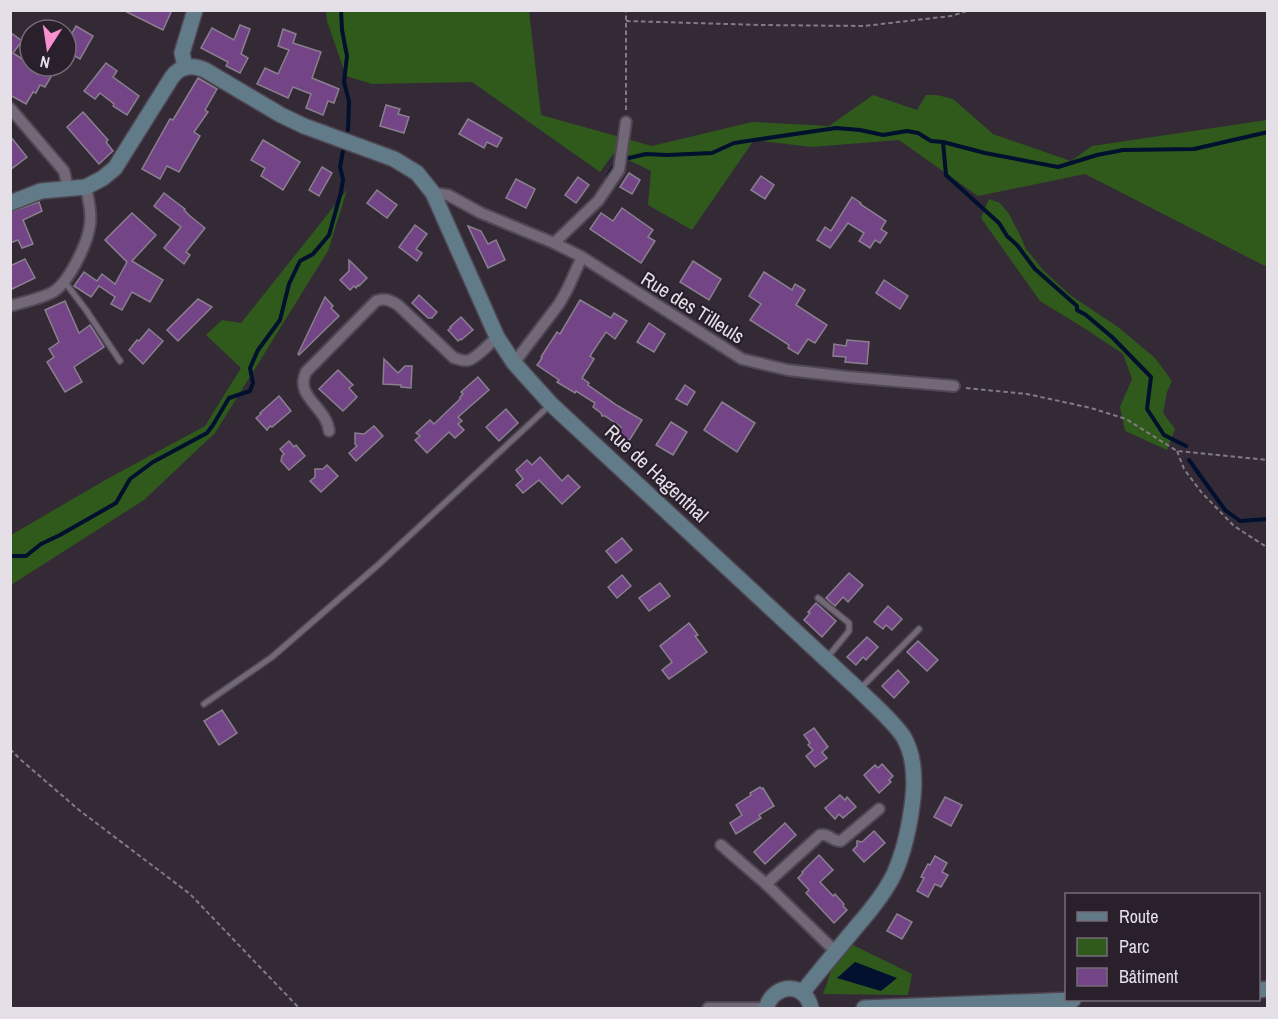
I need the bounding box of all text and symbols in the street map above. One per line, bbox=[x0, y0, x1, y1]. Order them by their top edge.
north arrow bbox=[18, 18, 78, 78]
text: N bbox=[38, 51, 52, 74]
street label: Rue des Tilleuls bbox=[636, 265, 750, 349]
street label: Rue de Hagenthal bbox=[599, 418, 715, 528]
legend bbox=[1065, 893, 1260, 1001]
text: Route bbox=[1119, 904, 1158, 929]
text: Parc bbox=[1119, 934, 1149, 959]
text: Bâtiment bbox=[1119, 964, 1178, 989]

